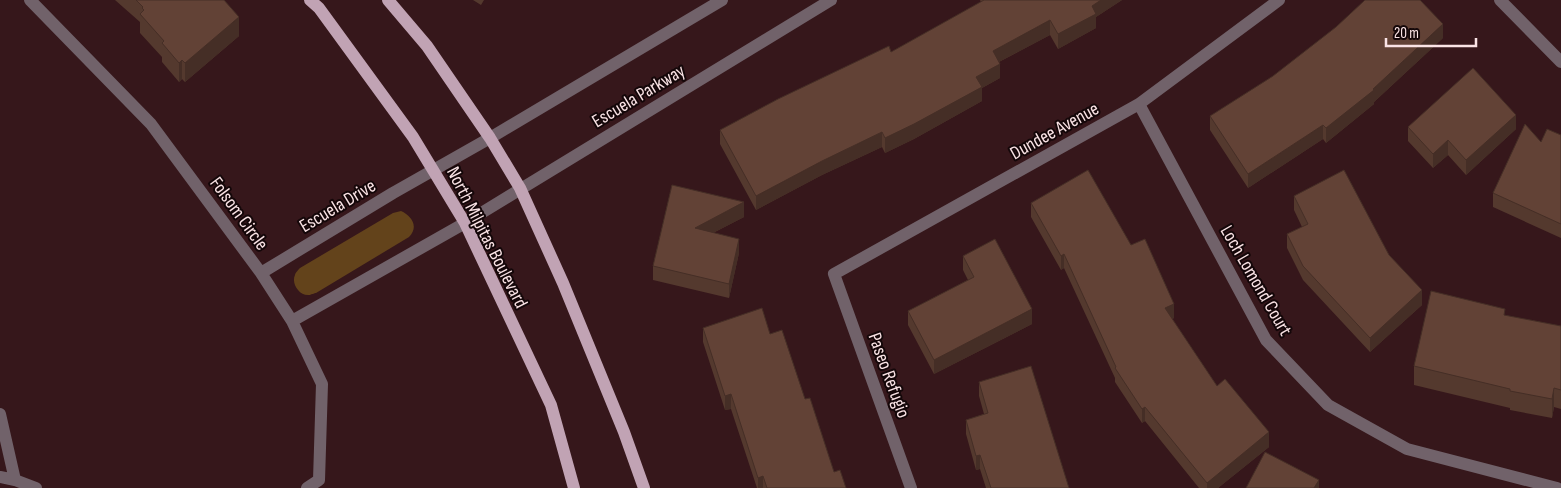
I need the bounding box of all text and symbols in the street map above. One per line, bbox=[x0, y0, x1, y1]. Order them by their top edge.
scale bar bbox=[1386, 15, 1476, 47]
text: 20 m bbox=[1394, 24, 1419, 43]
street label: Escuela Parkway bbox=[588, 59, 690, 133]
street label: Dundee Avenue bbox=[1006, 97, 1103, 165]
street label: North Milpitas Boulevard bbox=[441, 163, 532, 312]
street label: Folsom Circle bbox=[205, 173, 273, 255]
street label: Escuela Drive bbox=[295, 175, 380, 238]
street label: Loch Lomond Court bbox=[1215, 221, 1297, 340]
street label: Paseo Refugio bbox=[863, 330, 915, 421]

